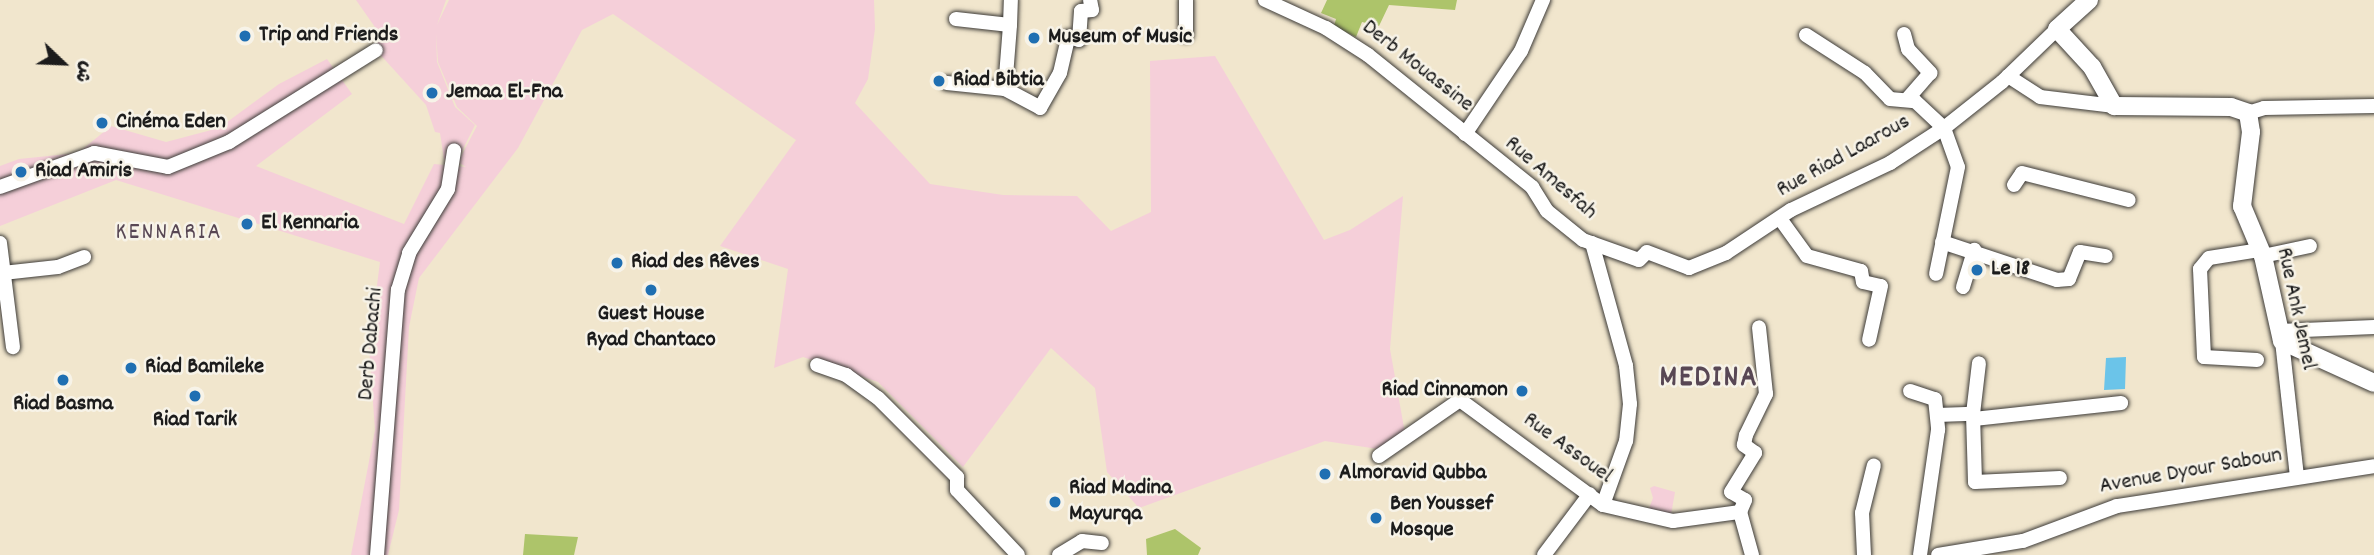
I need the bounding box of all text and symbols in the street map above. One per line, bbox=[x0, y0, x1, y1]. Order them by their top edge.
street label: Derb Mouassine bbox=[1356, 15, 1478, 119]
place label: Trip and Friends bbox=[259, 22, 398, 50]
place label: Museum of Music bbox=[1048, 24, 1192, 52]
north arrow bbox=[28, 28, 98, 98]
marker: Trip and Friends bbox=[237, 28, 253, 44]
marker: Museum of Music bbox=[1026, 30, 1042, 46]
text: ش bbox=[66, 57, 99, 86]
place label: Riad Bibtia bbox=[953, 67, 1044, 95]
marker: Riad Bibtia bbox=[931, 73, 947, 89]
place label: Jemaa El-Fna bbox=[446, 79, 563, 107]
marker: Jemaa El-Fna bbox=[424, 85, 440, 101]
place label: Cinéma Eden bbox=[116, 109, 226, 137]
street label: Rue Riad Laarous bbox=[1773, 109, 1915, 205]
marker: Cinéma Eden bbox=[94, 115, 110, 131]
street label: Rue Amesfah bbox=[1498, 131, 1602, 227]
place label: Riad Amiris bbox=[35, 158, 132, 186]
marker: Riad Amiris bbox=[13, 164, 29, 180]
place label: El Kennaria bbox=[261, 210, 358, 238]
marker: El Kennaria bbox=[239, 216, 255, 232]
district label: KENNARIA bbox=[116, 220, 222, 248]
street label: Rue Ank Jemel bbox=[2269, 245, 2321, 373]
place label: Riad des Rêves bbox=[631, 249, 760, 277]
marker: Riad des Rêves bbox=[609, 255, 625, 271]
place label: Le 18 bbox=[1991, 256, 2030, 284]
marker: Le 18 bbox=[1969, 262, 1985, 278]
marker: Guest House Ryad Chantaco bbox=[643, 282, 659, 298]
street label: Derb Dabachi bbox=[353, 286, 391, 402]
place label: Guest House Ryad Chantaco bbox=[586, 301, 716, 355]
place label: Riad Bamileke bbox=[145, 354, 264, 382]
marker: Riad Bamileke bbox=[123, 360, 139, 376]
district label: MEDINA bbox=[1660, 362, 1758, 398]
marker: Riad Basma bbox=[55, 372, 71, 388]
place label: Riad Cinnamon bbox=[1381, 377, 1508, 405]
marker: Riad Cinnamon bbox=[1514, 383, 1530, 399]
marker: Riad Tarik bbox=[187, 388, 203, 404]
place label: Riad Basma bbox=[13, 391, 113, 419]
place label: Riad Tarik bbox=[153, 407, 237, 435]
street label: Rue Assouel bbox=[1517, 407, 1617, 491]
street label: Avenue Dyour Saboun bbox=[2098, 442, 2284, 502]
place label: Almoravid Qubba bbox=[1339, 460, 1486, 488]
marker: Almoravid Qubba bbox=[1317, 466, 1333, 482]
place label: Riad Madina Mayurqa bbox=[1069, 475, 1172, 529]
place label: Ben Youssef Mosque bbox=[1390, 491, 1493, 545]
marker: Riad Madina Mayurqa bbox=[1047, 494, 1063, 510]
marker: Ben Youssef Mosque bbox=[1368, 510, 1384, 526]

